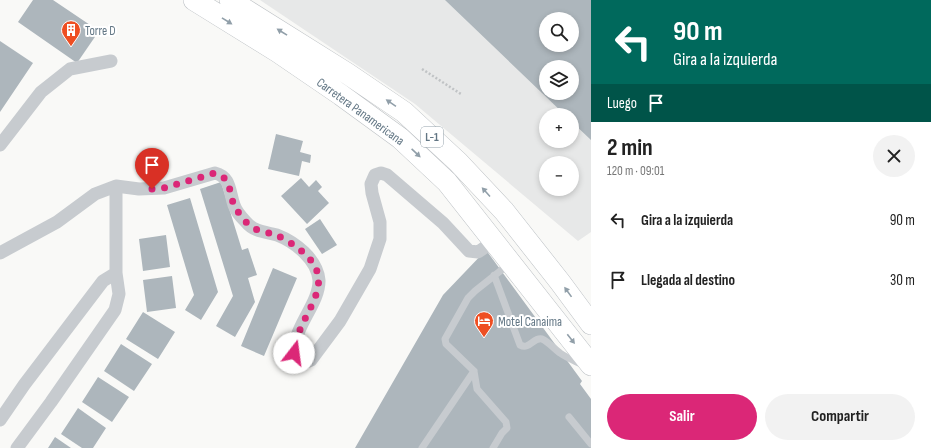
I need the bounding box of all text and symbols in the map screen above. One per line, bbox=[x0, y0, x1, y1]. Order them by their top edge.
map controls bbox=[539, 12, 579, 196]
button: search bbox=[539, 12, 579, 52]
text: 90 m bbox=[673, 15, 723, 48]
icon: left bbox=[607, 16, 659, 68]
one-way arrow bbox=[221, 17, 233, 24]
building icon: Torre D bbox=[60, 19, 82, 47]
place label: Torre D bbox=[85, 23, 116, 39]
one-way arrow bbox=[276, 29, 288, 36]
text: Gira a la izquierda bbox=[673, 49, 777, 70]
button: layers bbox=[539, 60, 579, 100]
street label: Carretera Panamericana bbox=[313, 75, 407, 149]
icon: arrive bbox=[645, 92, 667, 114]
text: Luego bbox=[607, 94, 637, 113]
one-way arrow bbox=[386, 99, 396, 107]
button: + bbox=[539, 108, 579, 148]
road number: L-1 bbox=[421, 127, 443, 147]
text: 2 min bbox=[607, 133, 653, 162]
button: close bbox=[873, 135, 915, 177]
pin bbox=[135, 148, 169, 189]
one-way arrow bbox=[411, 149, 421, 158]
icon: arrive bbox=[141, 154, 163, 176]
button: − bbox=[539, 156, 579, 196]
text: 120 m · 09:01 bbox=[607, 163, 664, 179]
one-way arrow bbox=[481, 186, 490, 197]
icon: left bbox=[607, 209, 629, 231]
text: Gira a la izquierda bbox=[641, 211, 733, 230]
text: 90 m bbox=[890, 211, 915, 230]
icon: arrive bbox=[607, 269, 629, 291]
text: Llegada al destino bbox=[641, 271, 735, 290]
text: 30 m bbox=[890, 271, 915, 290]
one-way arrow bbox=[564, 287, 572, 297]
hotel icon: Motel Canaima bbox=[473, 310, 495, 338]
place label: Motel Canaima bbox=[498, 314, 562, 330]
position arrow bbox=[273, 332, 315, 374]
one-way arrow bbox=[566, 334, 575, 345]
button: Salir bbox=[607, 394, 757, 440]
button: Compartir bbox=[765, 394, 915, 440]

